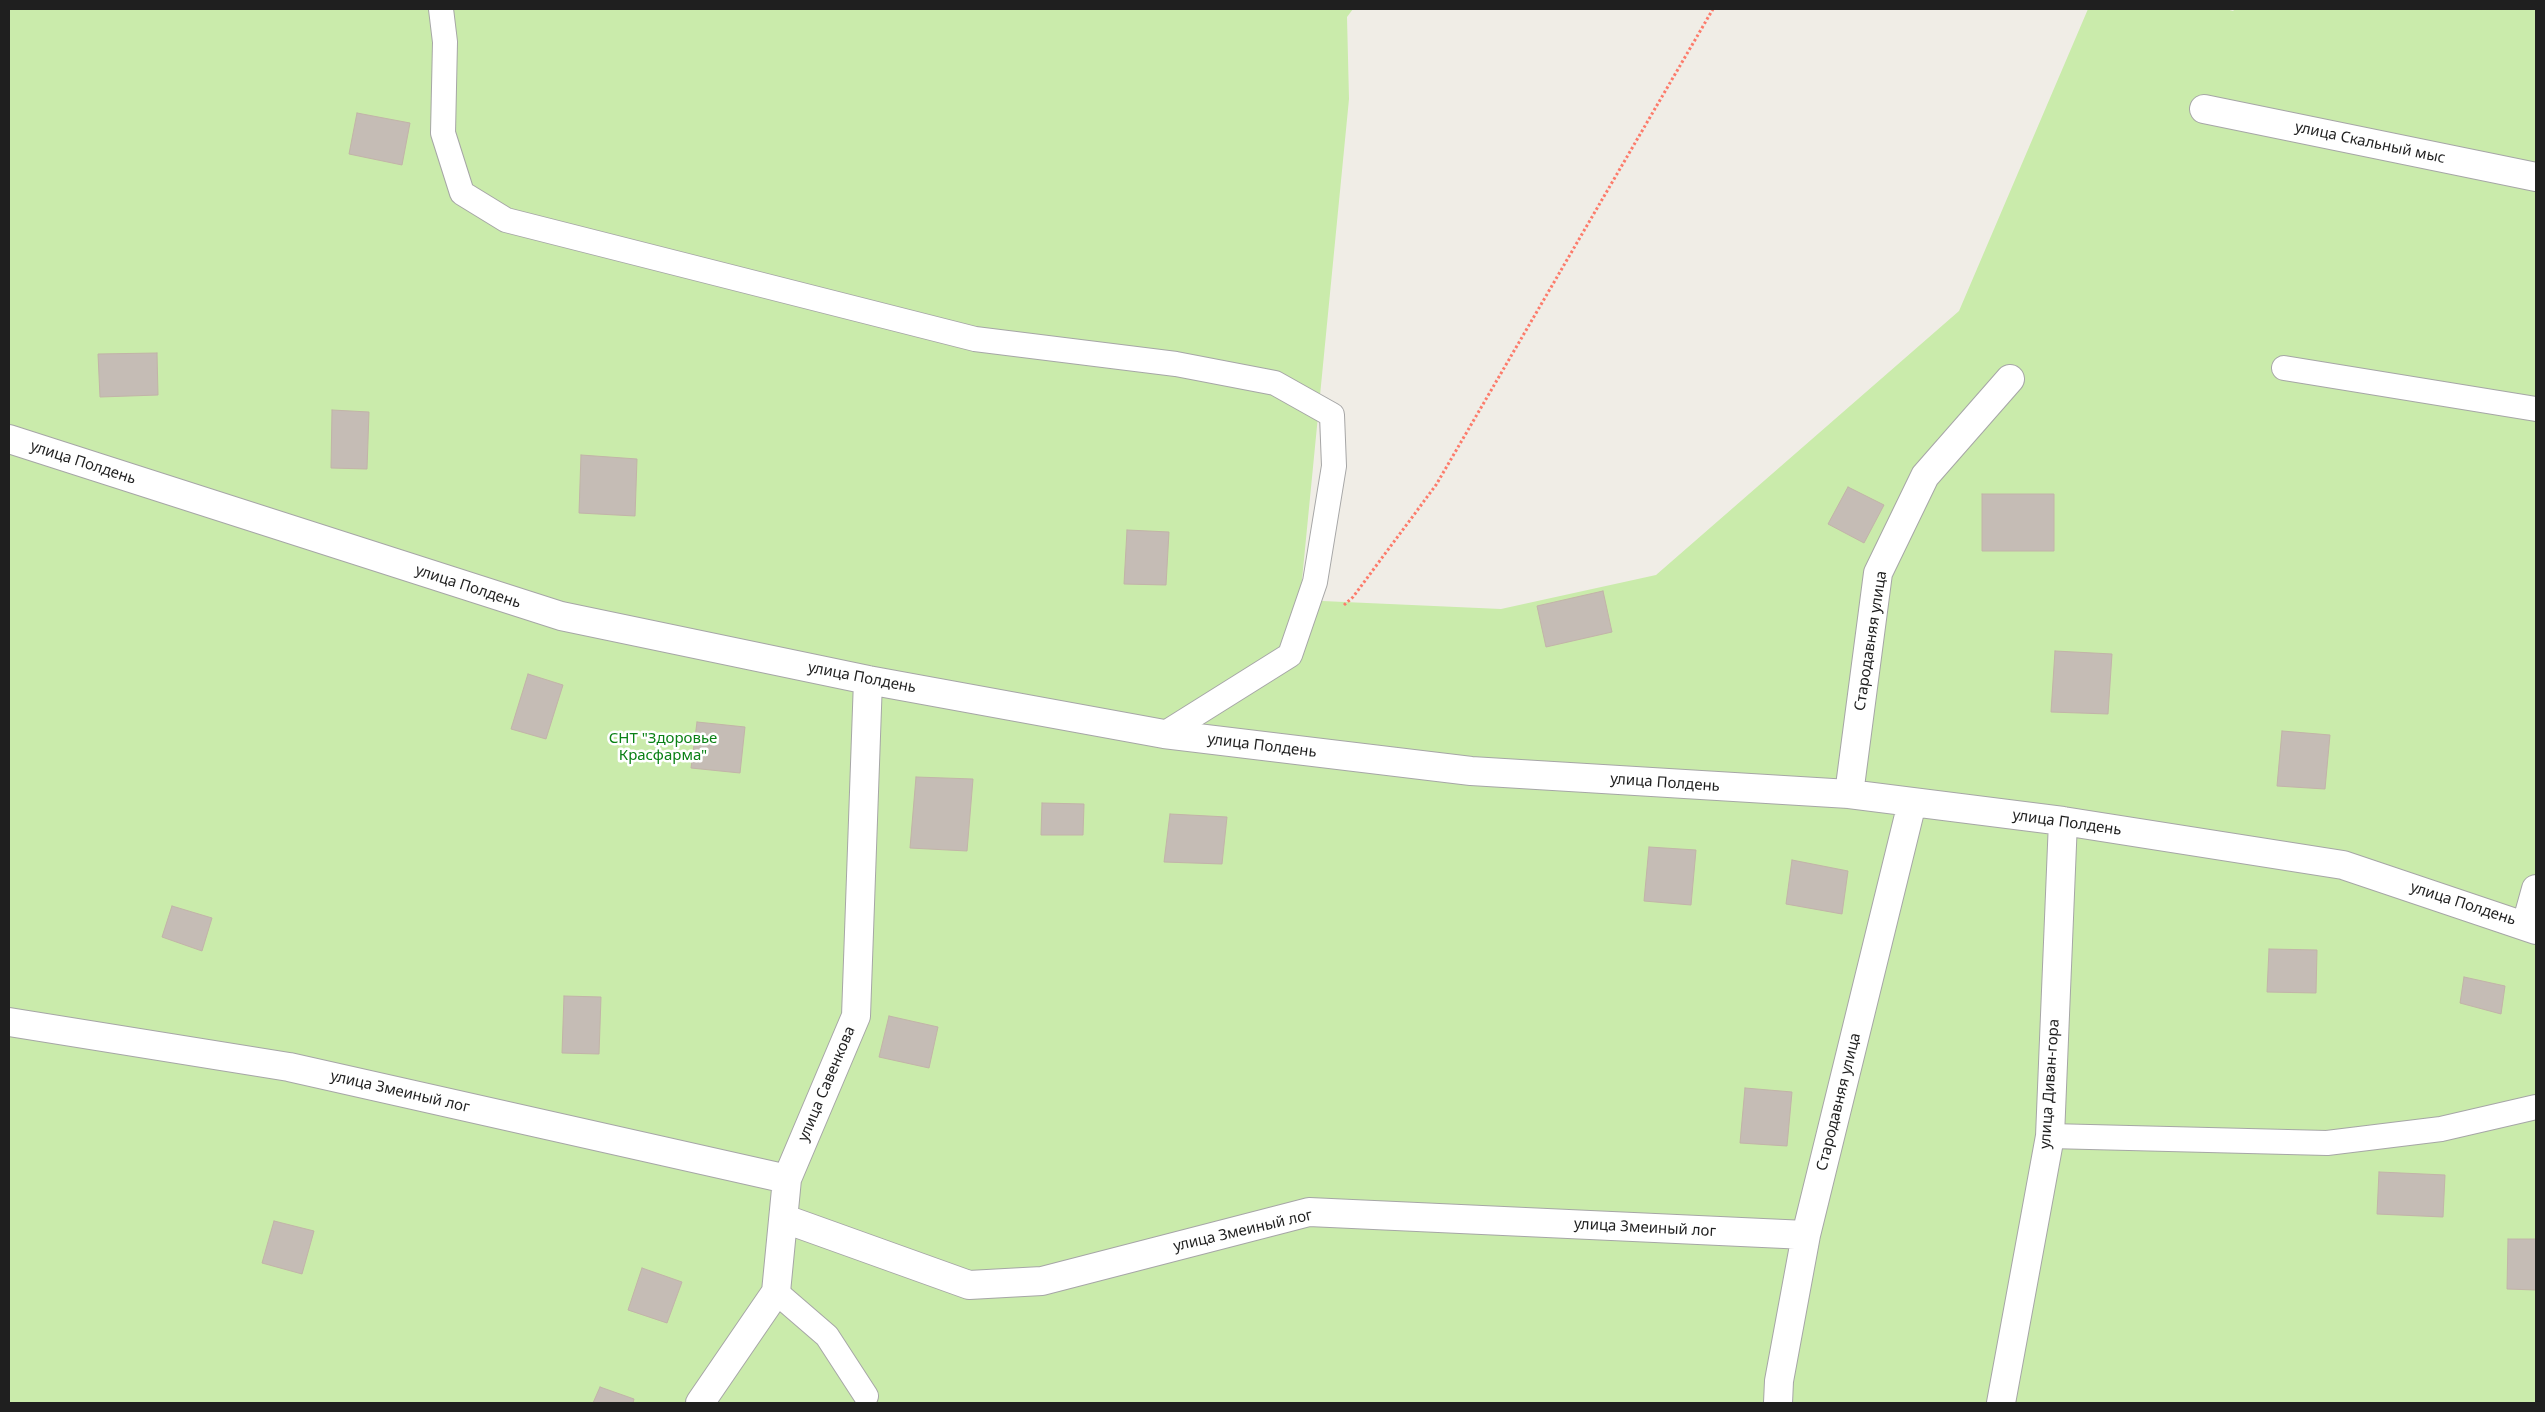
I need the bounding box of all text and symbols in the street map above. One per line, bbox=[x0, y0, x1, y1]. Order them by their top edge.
street label: улица Скальный мыс bbox=[2293, 118, 2447, 168]
street label: улица Полдень bbox=[28, 437, 138, 489]
street label: улица Полдень bbox=[413, 561, 523, 613]
street label: Стародавняя улица bbox=[1851, 570, 1891, 712]
street label: улица Полдень bbox=[806, 659, 918, 697]
park label: СНТ "Здоровье Красфарма" bbox=[609, 730, 717, 765]
street label: улица Полдень bbox=[1206, 730, 1318, 762]
street label: улица Полдень bbox=[1610, 770, 1720, 796]
street label: улица Полдень bbox=[2011, 806, 2123, 840]
street label: улица Полдень bbox=[2408, 878, 2518, 930]
street label: улица Диван-гора bbox=[2036, 1018, 2064, 1150]
street label: улица Савенкова bbox=[795, 1024, 859, 1144]
street label: Стародавняя улица bbox=[1813, 1031, 1865, 1173]
street label: улица Змеиный лог bbox=[329, 1067, 471, 1117]
street label: улица Змеиный лог bbox=[1172, 1206, 1314, 1256]
street label: улица Змеиный лог bbox=[1573, 1215, 1717, 1241]

